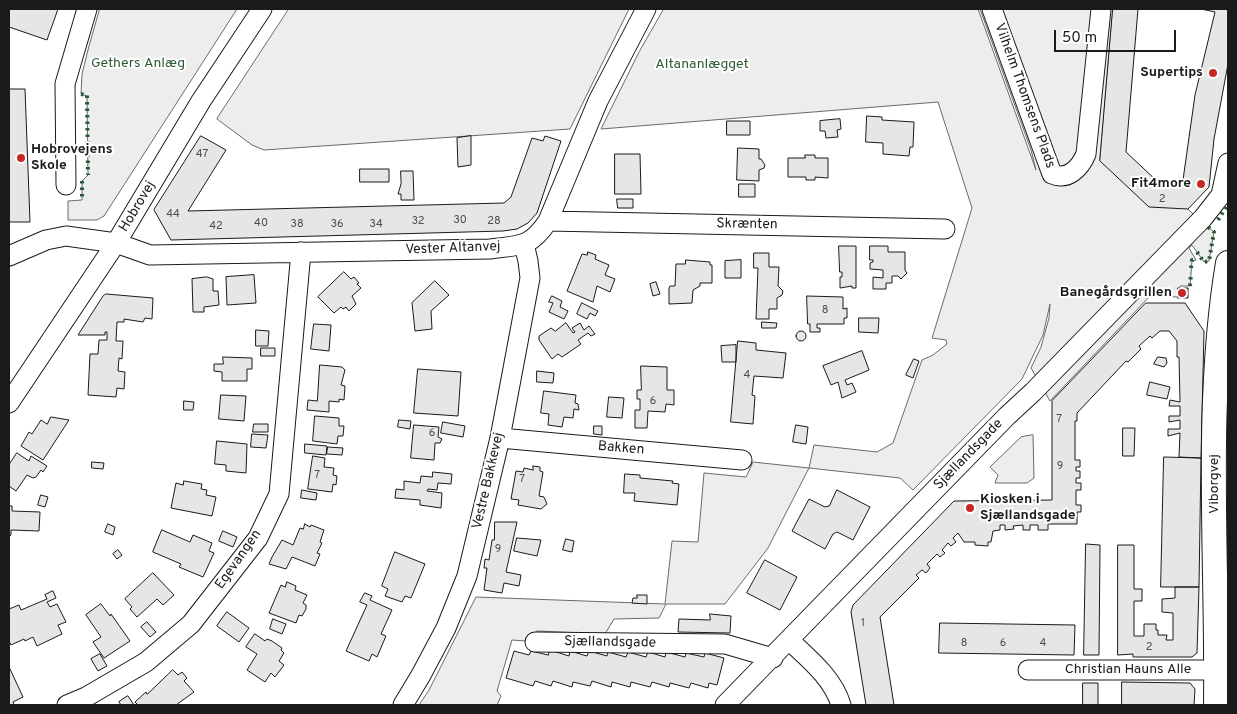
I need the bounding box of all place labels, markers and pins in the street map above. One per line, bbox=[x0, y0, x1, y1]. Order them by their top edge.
place label: Supertips bbox=[1140, 65, 1203, 81]
marker: Supertips bbox=[1207, 67, 1219, 79]
place label: Hobrovejens Skole bbox=[31, 142, 113, 174]
marker: Hobrovejens Skole bbox=[15, 152, 27, 164]
place label: Fit4more bbox=[1131, 176, 1191, 192]
marker: Fit4more bbox=[1195, 178, 1207, 190]
place label: Banegårdsgrillen bbox=[1060, 285, 1172, 301]
marker: Banegårdsgrillen bbox=[1176, 287, 1188, 299]
place label: Kiosken i Sjællandsgade bbox=[980, 492, 1076, 524]
marker: Kiosken i Sjællandsgade bbox=[964, 502, 976, 514]

